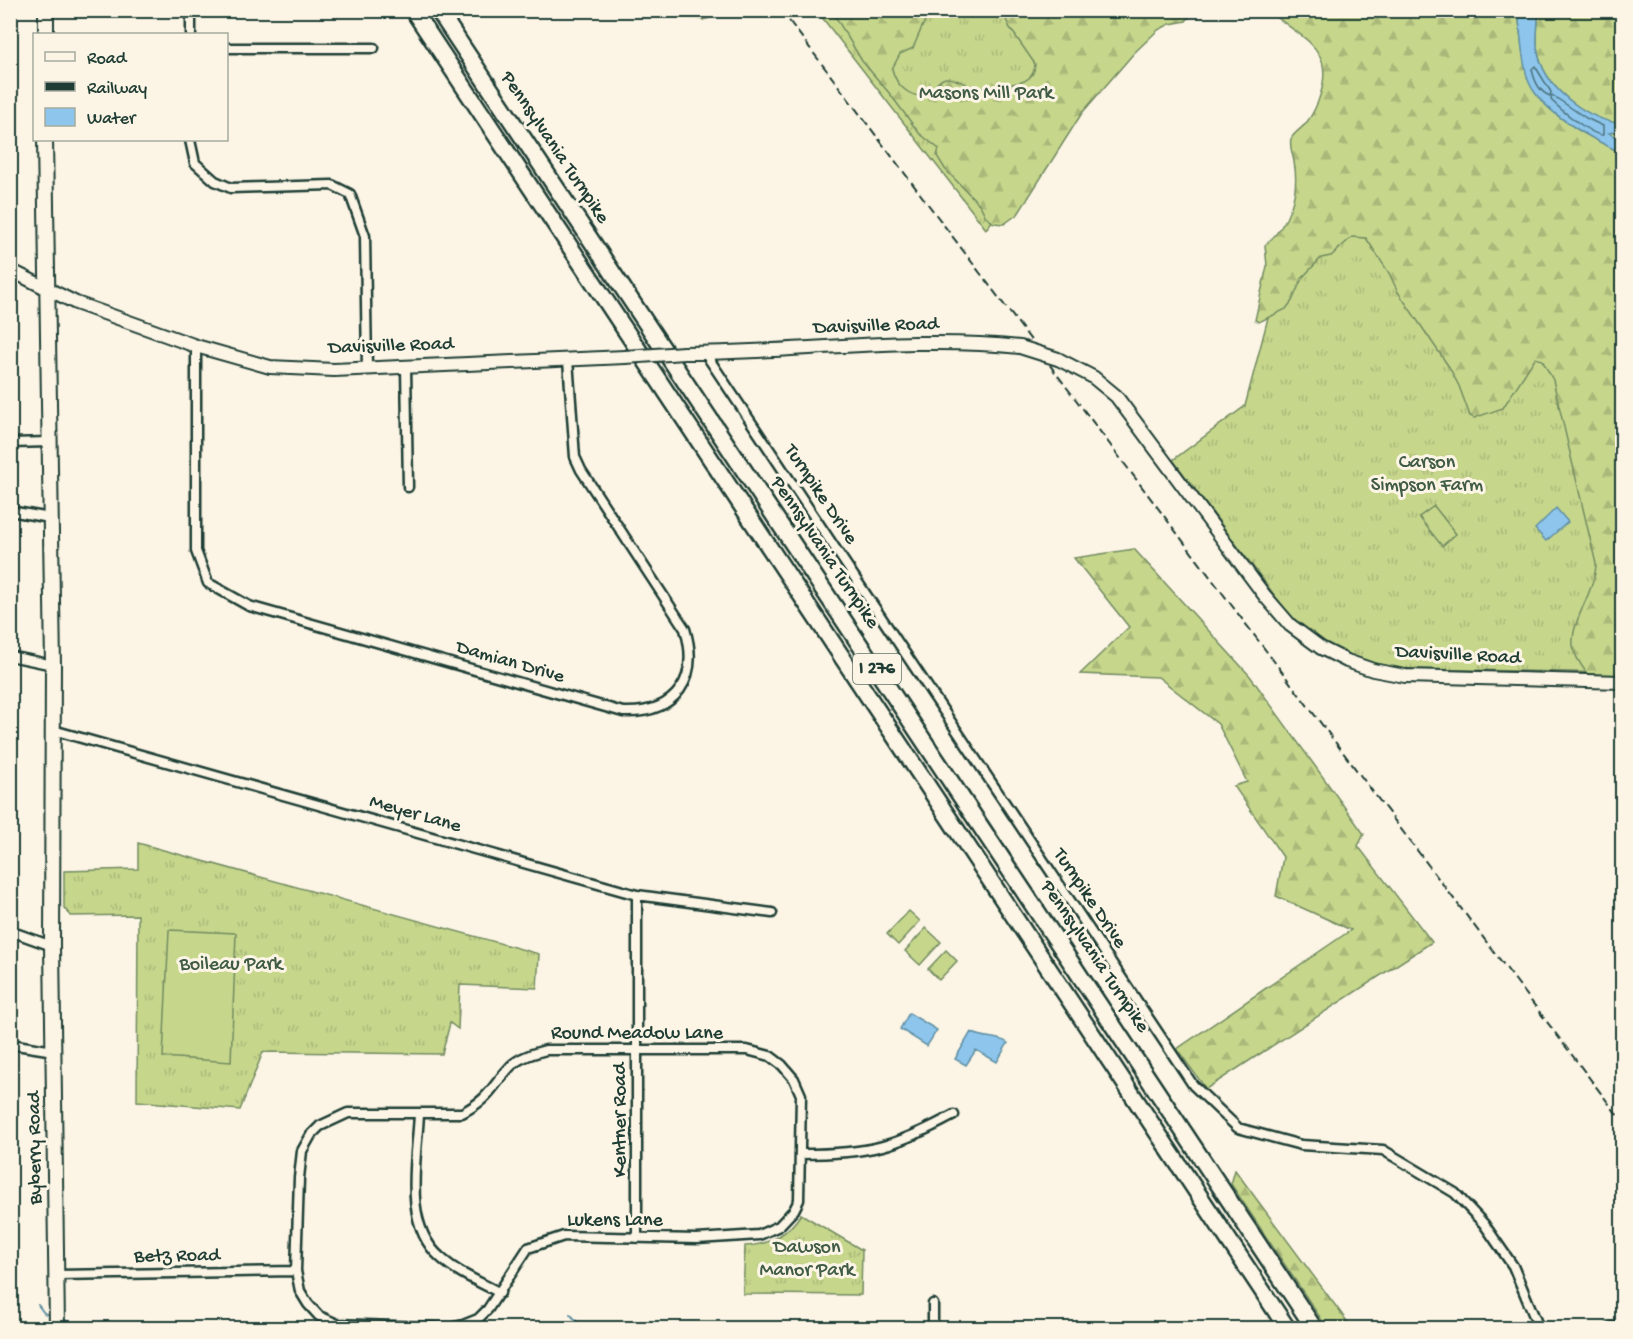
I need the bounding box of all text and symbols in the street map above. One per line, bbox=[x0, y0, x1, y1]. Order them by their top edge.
legend bbox=[33, 33, 228, 141]
text: Road bbox=[87, 49, 128, 70]
street label: Pennsylvania Turnpike bbox=[494, 67, 614, 229]
text: Railway bbox=[87, 79, 147, 100]
park label: Masons Mill Park bbox=[919, 83, 1055, 106]
text: Water bbox=[87, 109, 137, 130]
street label: Davisville Road bbox=[811, 313, 941, 341]
street label: Davisville Road bbox=[326, 333, 456, 361]
street label: Turnpike Drive bbox=[778, 440, 862, 550]
park label: Carson Simpson Farm bbox=[1371, 452, 1483, 498]
street label: Pennsylvania Turnpike bbox=[764, 472, 884, 634]
street label: Damian Drive bbox=[451, 636, 567, 690]
street label: Davisville Road bbox=[1393, 641, 1523, 671]
road number: I 276 bbox=[853, 654, 901, 684]
street label: Meyer Lane bbox=[366, 791, 464, 839]
street label: Turnpike Drive bbox=[1047, 844, 1131, 954]
street label: Pennsylvania Turnpike bbox=[1034, 876, 1154, 1038]
park label: Boileau Park bbox=[178, 954, 285, 977]
street label: Round Meadow Lane bbox=[551, 1023, 724, 1046]
street label: Kentner Road bbox=[610, 1061, 633, 1177]
street label: Byberry Road bbox=[23, 1089, 49, 1206]
street label: Lukens Lane bbox=[567, 1210, 664, 1233]
park label: Dawson Manor Park bbox=[760, 1237, 856, 1283]
street label: Betz Road bbox=[133, 1245, 222, 1269]

